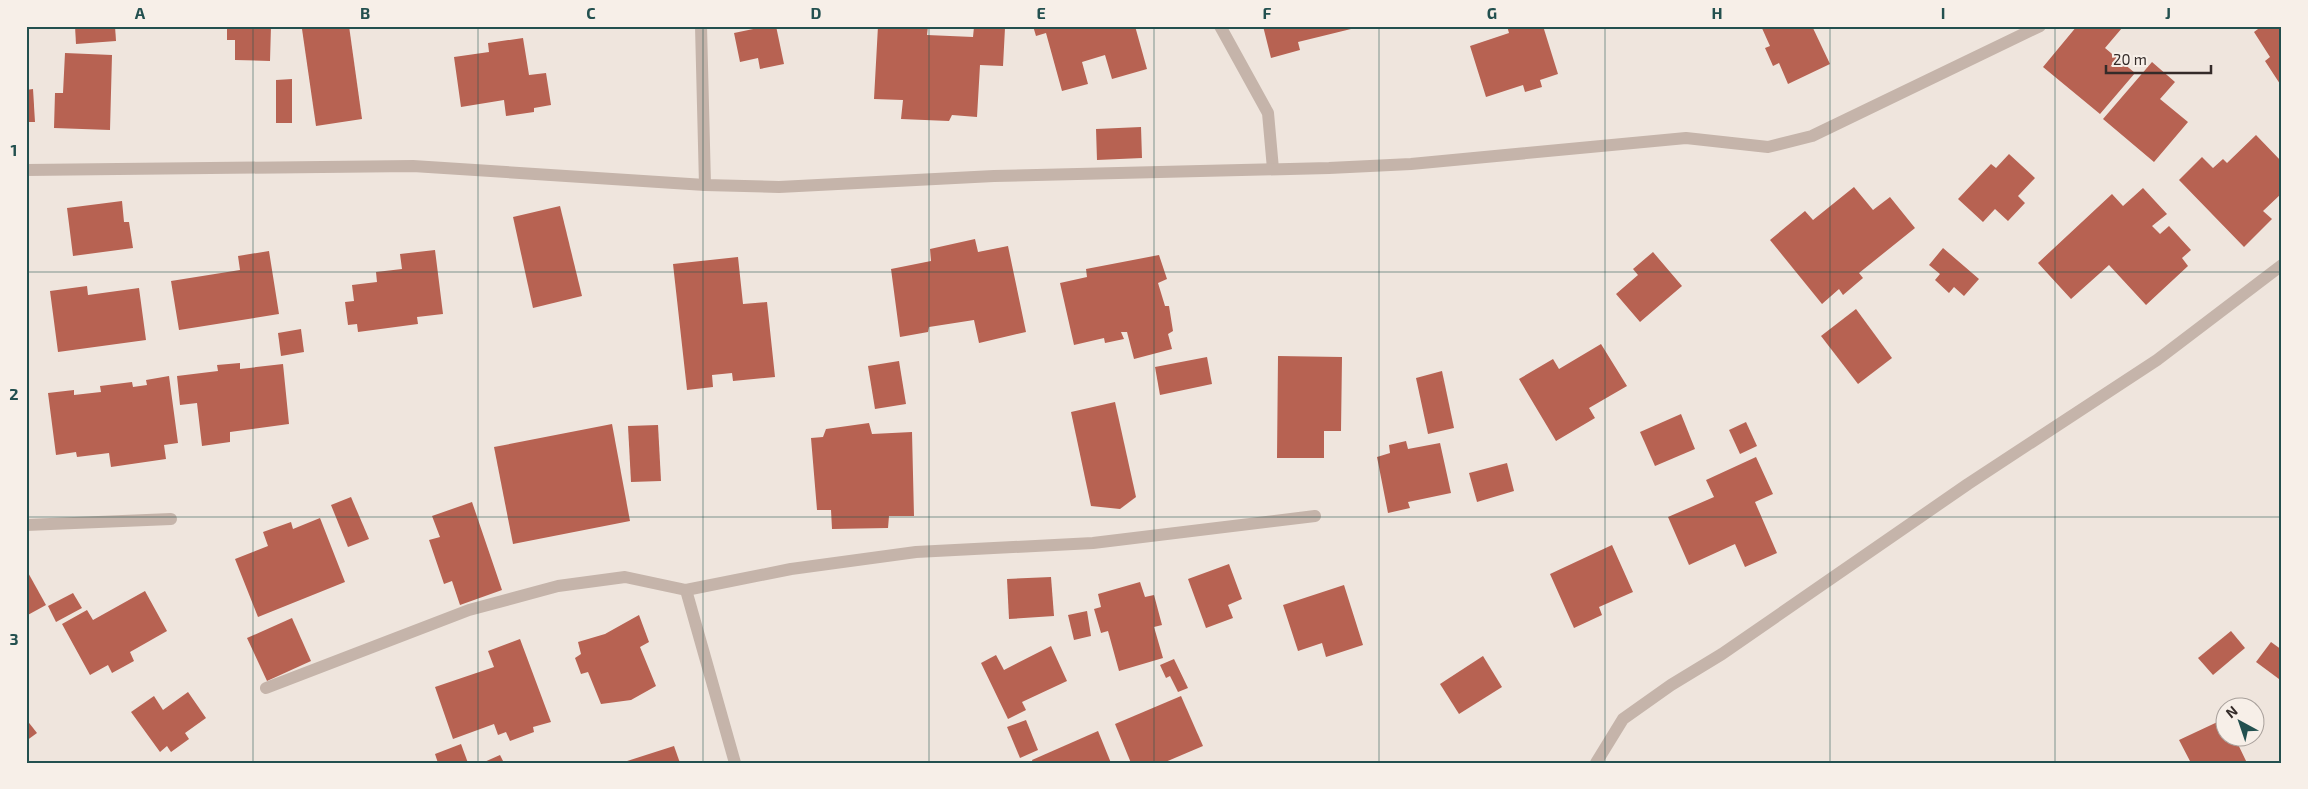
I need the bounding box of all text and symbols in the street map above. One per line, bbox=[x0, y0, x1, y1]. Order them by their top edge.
text: A bbox=[135, 3, 146, 22]
text: B bbox=[360, 3, 370, 22]
text: C bbox=[586, 3, 596, 22]
text: D bbox=[811, 3, 822, 22]
text: E bbox=[1036, 3, 1046, 22]
text: F bbox=[1263, 3, 1272, 22]
text: G bbox=[1487, 3, 1497, 22]
text: H bbox=[1711, 3, 1723, 22]
text: I bbox=[1941, 3, 1945, 22]
text: J bbox=[2165, 3, 2171, 22]
scale bar bbox=[2106, 42, 2210, 74]
text: 20 m bbox=[2113, 50, 2147, 68]
text: 1 bbox=[11, 140, 17, 159]
text: 2 bbox=[9, 384, 19, 403]
text: 3 bbox=[9, 629, 19, 648]
north arrow bbox=[2216, 696, 2266, 746]
text: N bbox=[2222, 702, 2241, 721]

